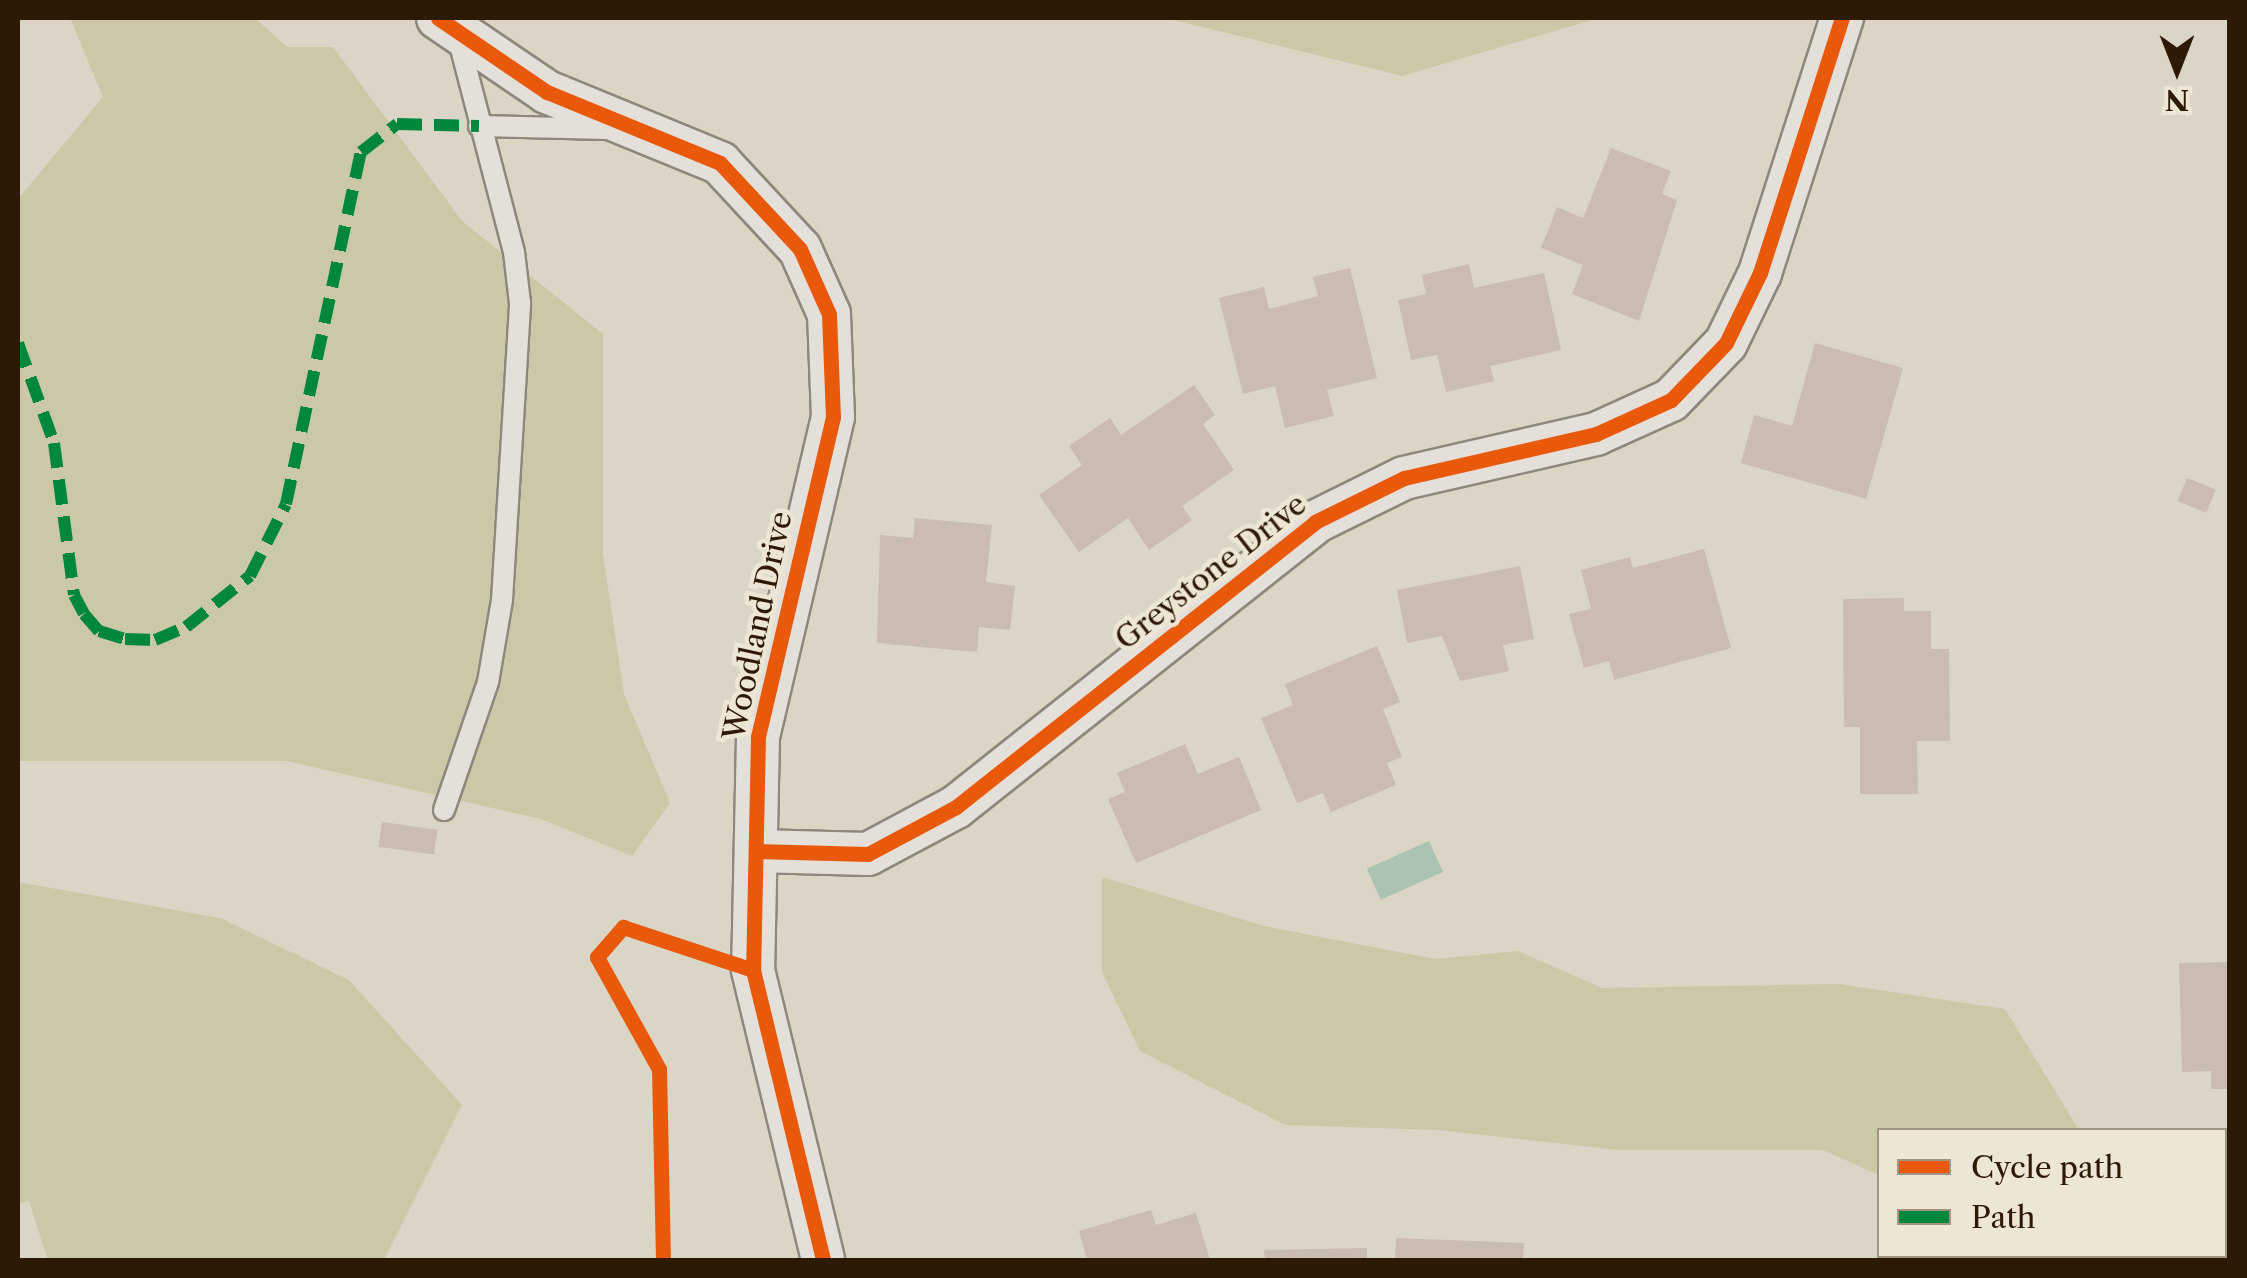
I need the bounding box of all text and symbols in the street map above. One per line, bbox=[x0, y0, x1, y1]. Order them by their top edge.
north arrow bbox=[2127, 20, 2227, 120]
text: N bbox=[2165, 83, 2189, 117]
street label: Greystone Drive bbox=[1108, 486, 1314, 658]
street label: Woodland Drive bbox=[716, 508, 800, 744]
legend bbox=[1877, 1128, 2227, 1258]
text: Cycle path bbox=[1971, 1149, 2123, 1186]
text: Path bbox=[1971, 1199, 2036, 1236]

